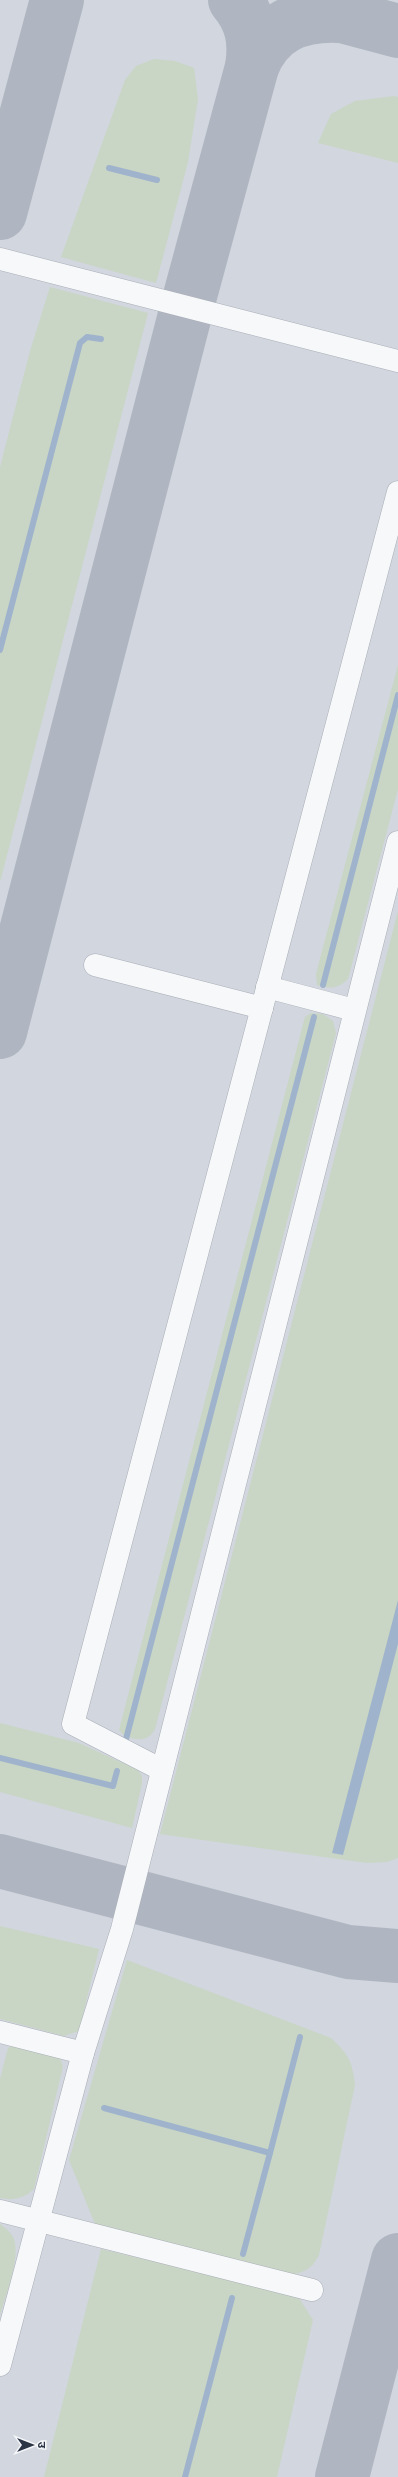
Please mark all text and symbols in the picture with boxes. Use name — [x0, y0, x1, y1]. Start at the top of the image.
north arrow — [12, 2425, 52, 2465]
text: उ — [36, 2442, 49, 2449]

